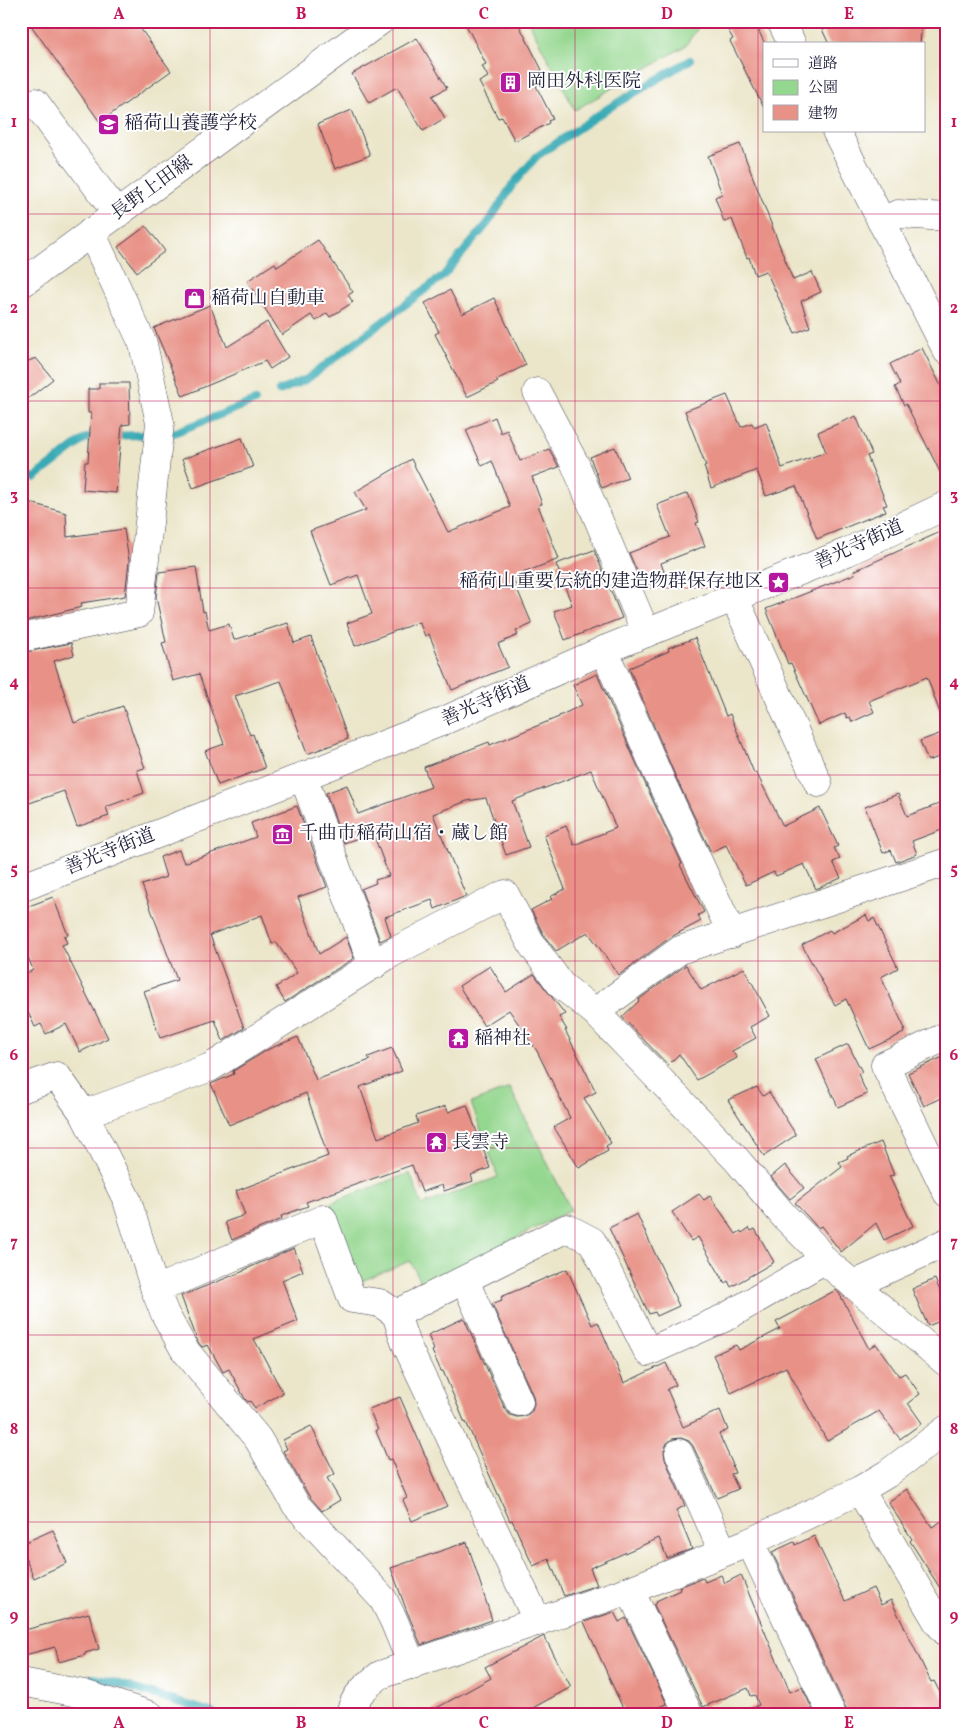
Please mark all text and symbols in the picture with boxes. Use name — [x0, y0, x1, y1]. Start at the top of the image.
text: A — [113, 4, 125, 26]
text: B — [296, 4, 307, 26]
text: C — [479, 4, 489, 26]
text: D — [661, 4, 673, 26]
text: E — [844, 4, 854, 26]
legend — [763, 42, 926, 132]
text: 道路 — [808, 54, 838, 75]
place label: 岡田外科医院 — [527, 69, 641, 95]
building icon: 岡田外科医院 — [499, 70, 523, 94]
text: 公園 — [808, 78, 838, 99]
text: 建物 — [808, 104, 838, 125]
place label: 稲荷山養護学校 — [124, 111, 257, 137]
text: 1 — [11, 112, 17, 134]
school or university icon: 稲荷山養護学校 — [96, 112, 120, 136]
text: 1 — [951, 112, 957, 134]
street label: 長野上田線 — [106, 150, 198, 226]
place label: 稲荷山自動車 — [211, 286, 325, 312]
shop icon: 稲荷山自動車 — [183, 287, 207, 311]
text: 2 — [10, 298, 18, 320]
text: 2 — [950, 298, 958, 320]
text: 3 — [10, 485, 18, 507]
text: 3 — [950, 485, 958, 507]
street label: 善光寺街道 — [810, 514, 908, 576]
place label: 稲荷山重要伝統的建造物群保存地区 — [459, 569, 763, 595]
place icon: 稲荷山重要伝統的建造物群保存地区 — [767, 570, 791, 594]
street label: 善光寺街道 — [437, 671, 535, 733]
text: 4 — [9, 672, 19, 694]
text: 4 — [949, 672, 959, 694]
place label: 千曲市稲荷山宿・蔵し館 — [299, 821, 508, 847]
street label: 善光寺街道 — [61, 822, 159, 882]
museum icon: 千曲市稲荷山宿・蔵し館 — [271, 822, 295, 846]
text: 5 — [10, 859, 18, 881]
text: 5 — [950, 859, 958, 881]
place label: 稲神社 — [474, 1026, 531, 1052]
temple icon: 稲神社 — [446, 1027, 470, 1051]
text: 6 — [10, 1045, 19, 1067]
text: 6 — [950, 1045, 959, 1067]
place label: 長雲寺 — [452, 1130, 509, 1156]
temple icon: 長雲寺 — [424, 1131, 448, 1155]
text: 7 — [10, 1232, 18, 1254]
text: 7 — [950, 1232, 958, 1254]
text: 8 — [10, 1419, 18, 1441]
text: 8 — [950, 1419, 958, 1441]
text: 9 — [10, 1606, 19, 1628]
text: 9 — [950, 1606, 959, 1628]
text: A — [113, 1713, 125, 1735]
text: B — [296, 1713, 307, 1735]
text: C — [479, 1713, 489, 1735]
text: D — [661, 1713, 673, 1735]
text: E — [844, 1713, 854, 1735]

